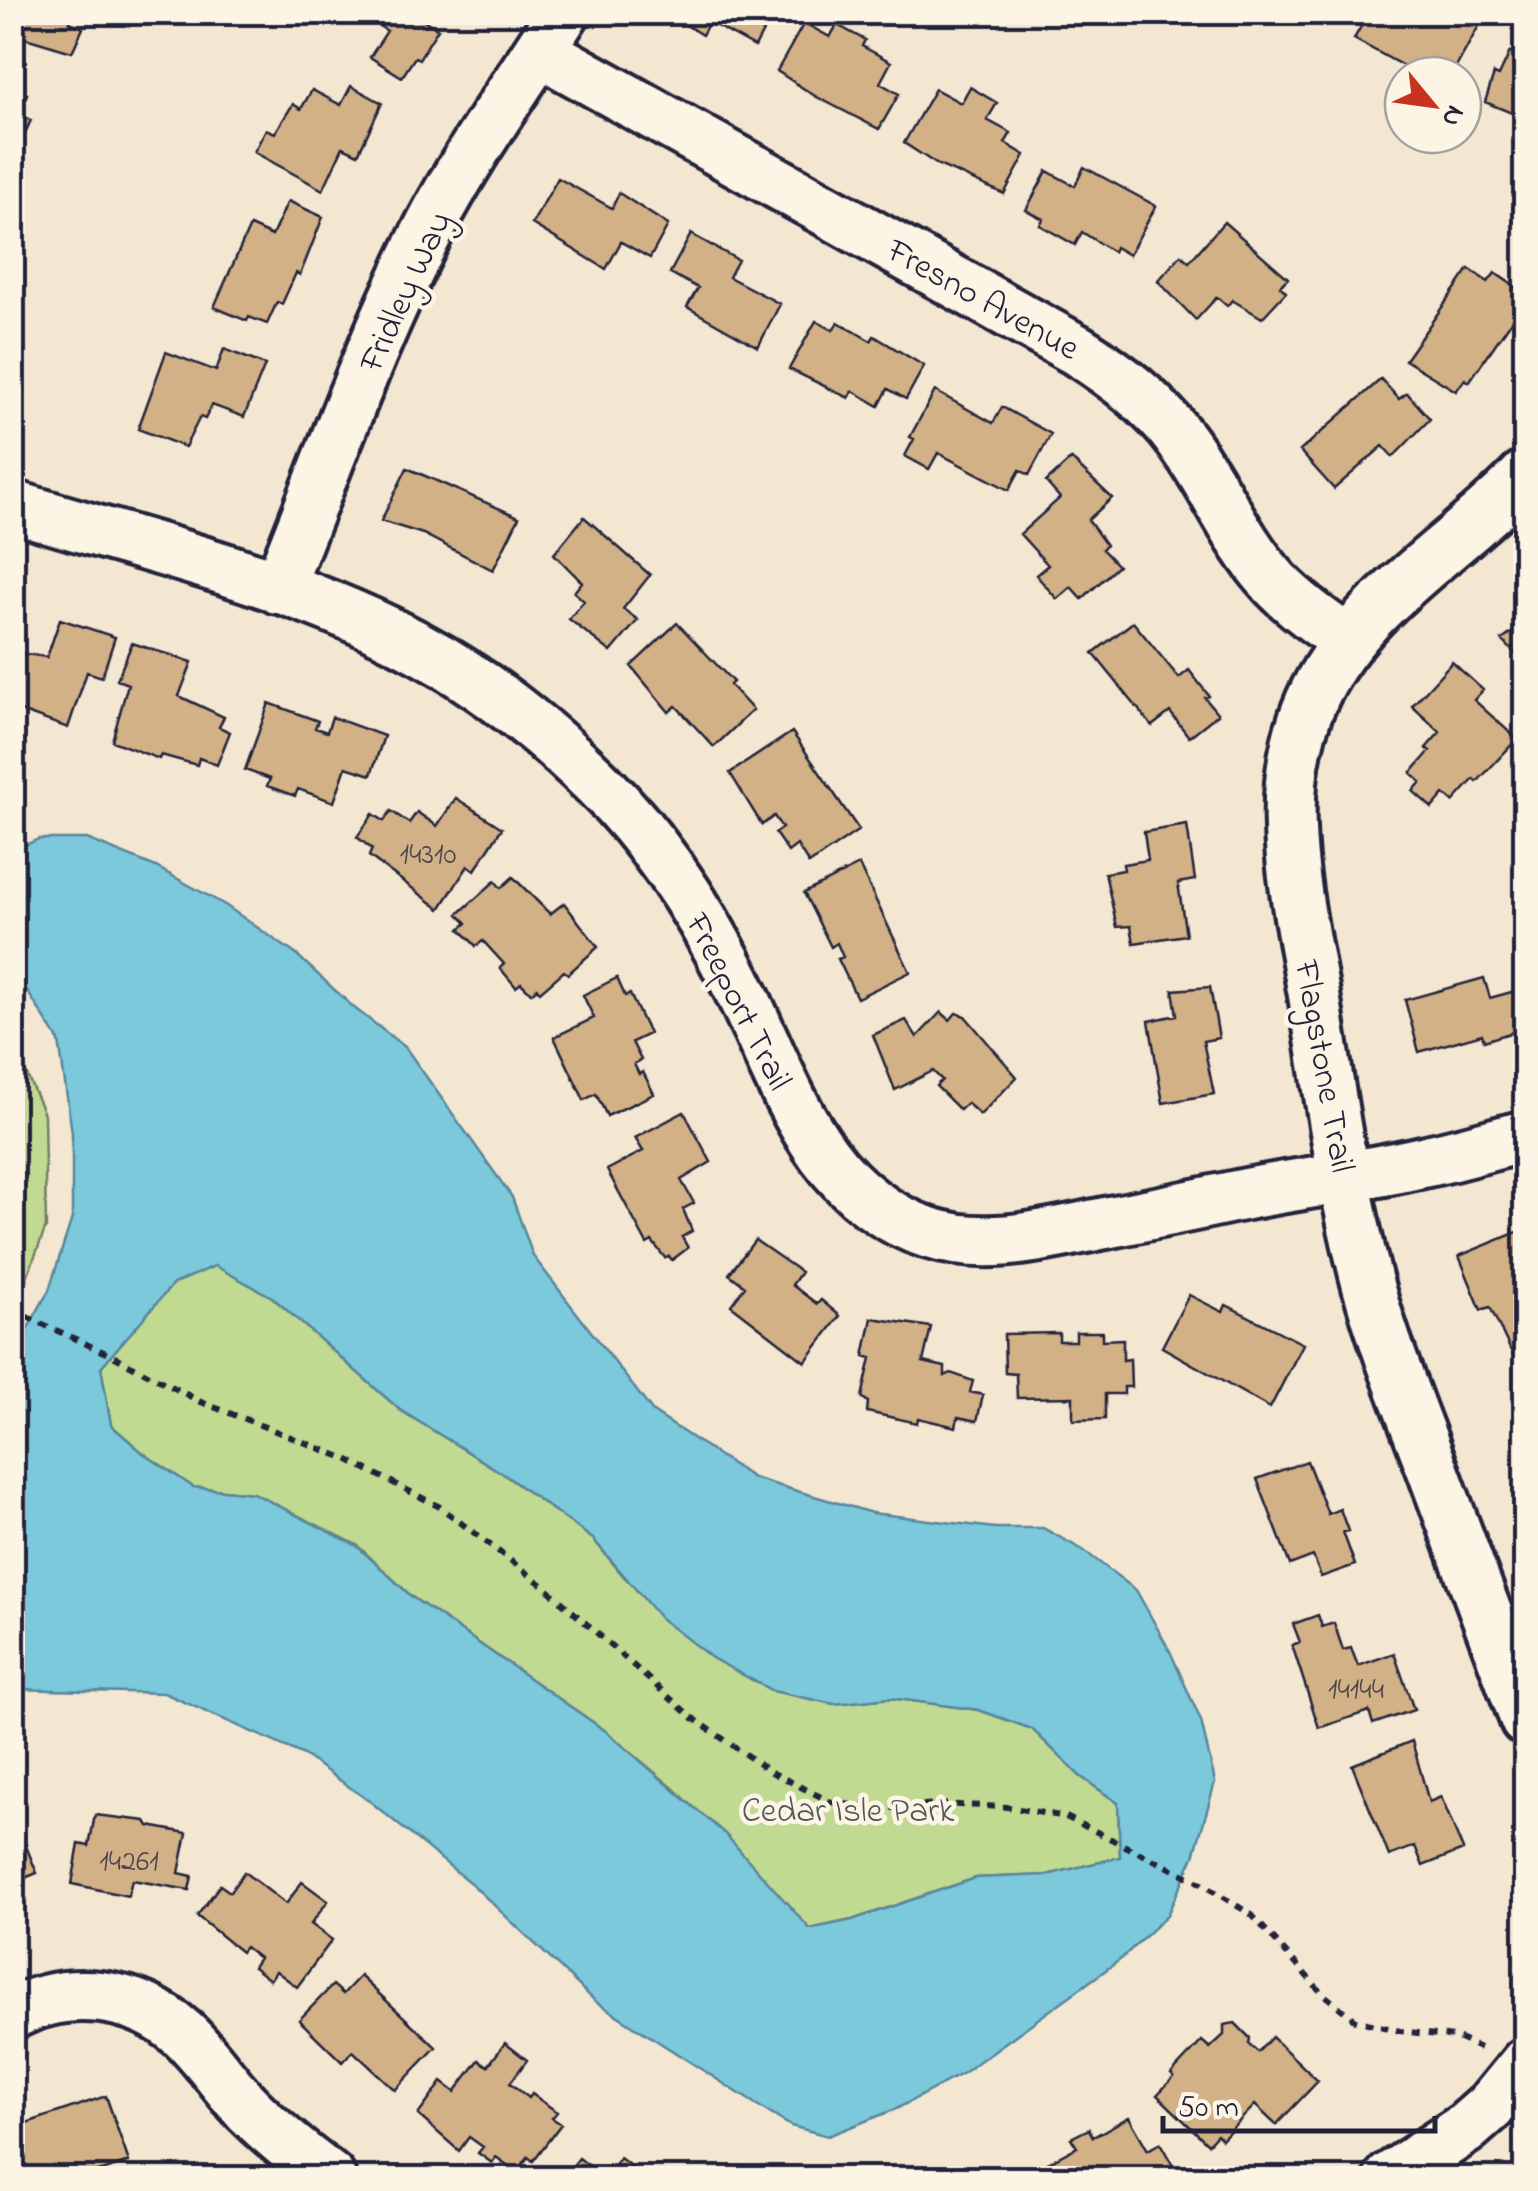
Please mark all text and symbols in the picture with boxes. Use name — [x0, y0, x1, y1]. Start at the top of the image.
north arrow — [1383, 55, 1483, 155]
text: N — [1429, 97, 1474, 134]
street label: Fridley Way — [347, 204, 467, 382]
street label: Fresno Avenue — [876, 227, 1088, 375]
house number: 14310 — [400, 834, 456, 878]
street label: Freeport Trail — [670, 904, 803, 1100]
street label: Flagstone Trail — [1279, 955, 1366, 1177]
house number: 14144 — [1328, 1669, 1384, 1713]
park label: Cedar Isle Park — [742, 1787, 955, 1838]
house number: 14261 — [99, 1841, 159, 1885]
scale bar — [1163, 2071, 1436, 2133]
text: 50 m — [1178, 2087, 1239, 2131]

